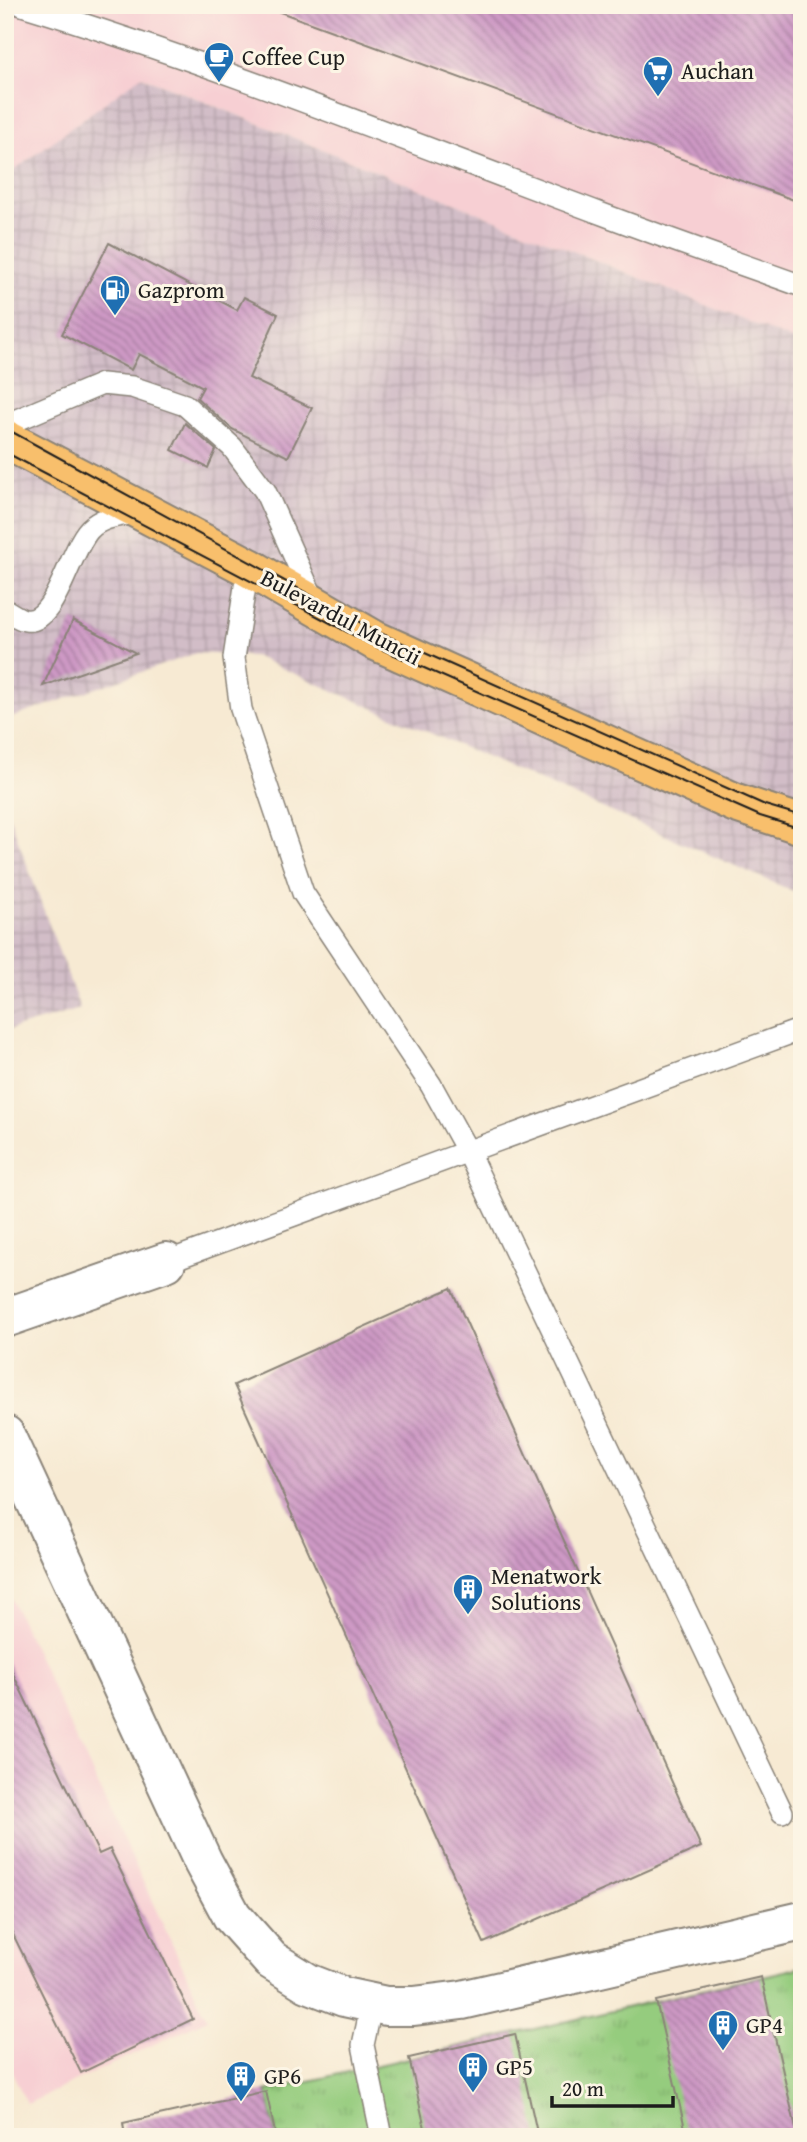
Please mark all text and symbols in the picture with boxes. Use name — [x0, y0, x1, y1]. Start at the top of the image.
cafe icon: Coffee Cup — [202, 40, 236, 84]
place label: Coffee Cup — [242, 40, 345, 73]
supermarket icon: Auchan — [641, 54, 675, 98]
place label: Auchan — [681, 54, 754, 87]
fuel station icon: Gazprom — [98, 273, 132, 317]
place label: Gazprom — [138, 273, 225, 306]
street label: Bulevardul Muncii — [255, 560, 427, 673]
place label: Menatwork Solutions — [491, 1559, 602, 1618]
building icon: Menatwork Solutions — [451, 1572, 485, 1616]
building icon: GP4 — [706, 2008, 740, 2052]
place label: GP4 — [746, 2008, 783, 2041]
building icon: GP5 — [456, 2050, 490, 2094]
place label: GP5 — [496, 2050, 533, 2083]
building icon: GP6 — [224, 2059, 258, 2103]
place label: GP6 — [264, 2059, 301, 2092]
scale bar — [552, 2065, 672, 2109]
text: 20 m — [562, 2073, 604, 2104]

